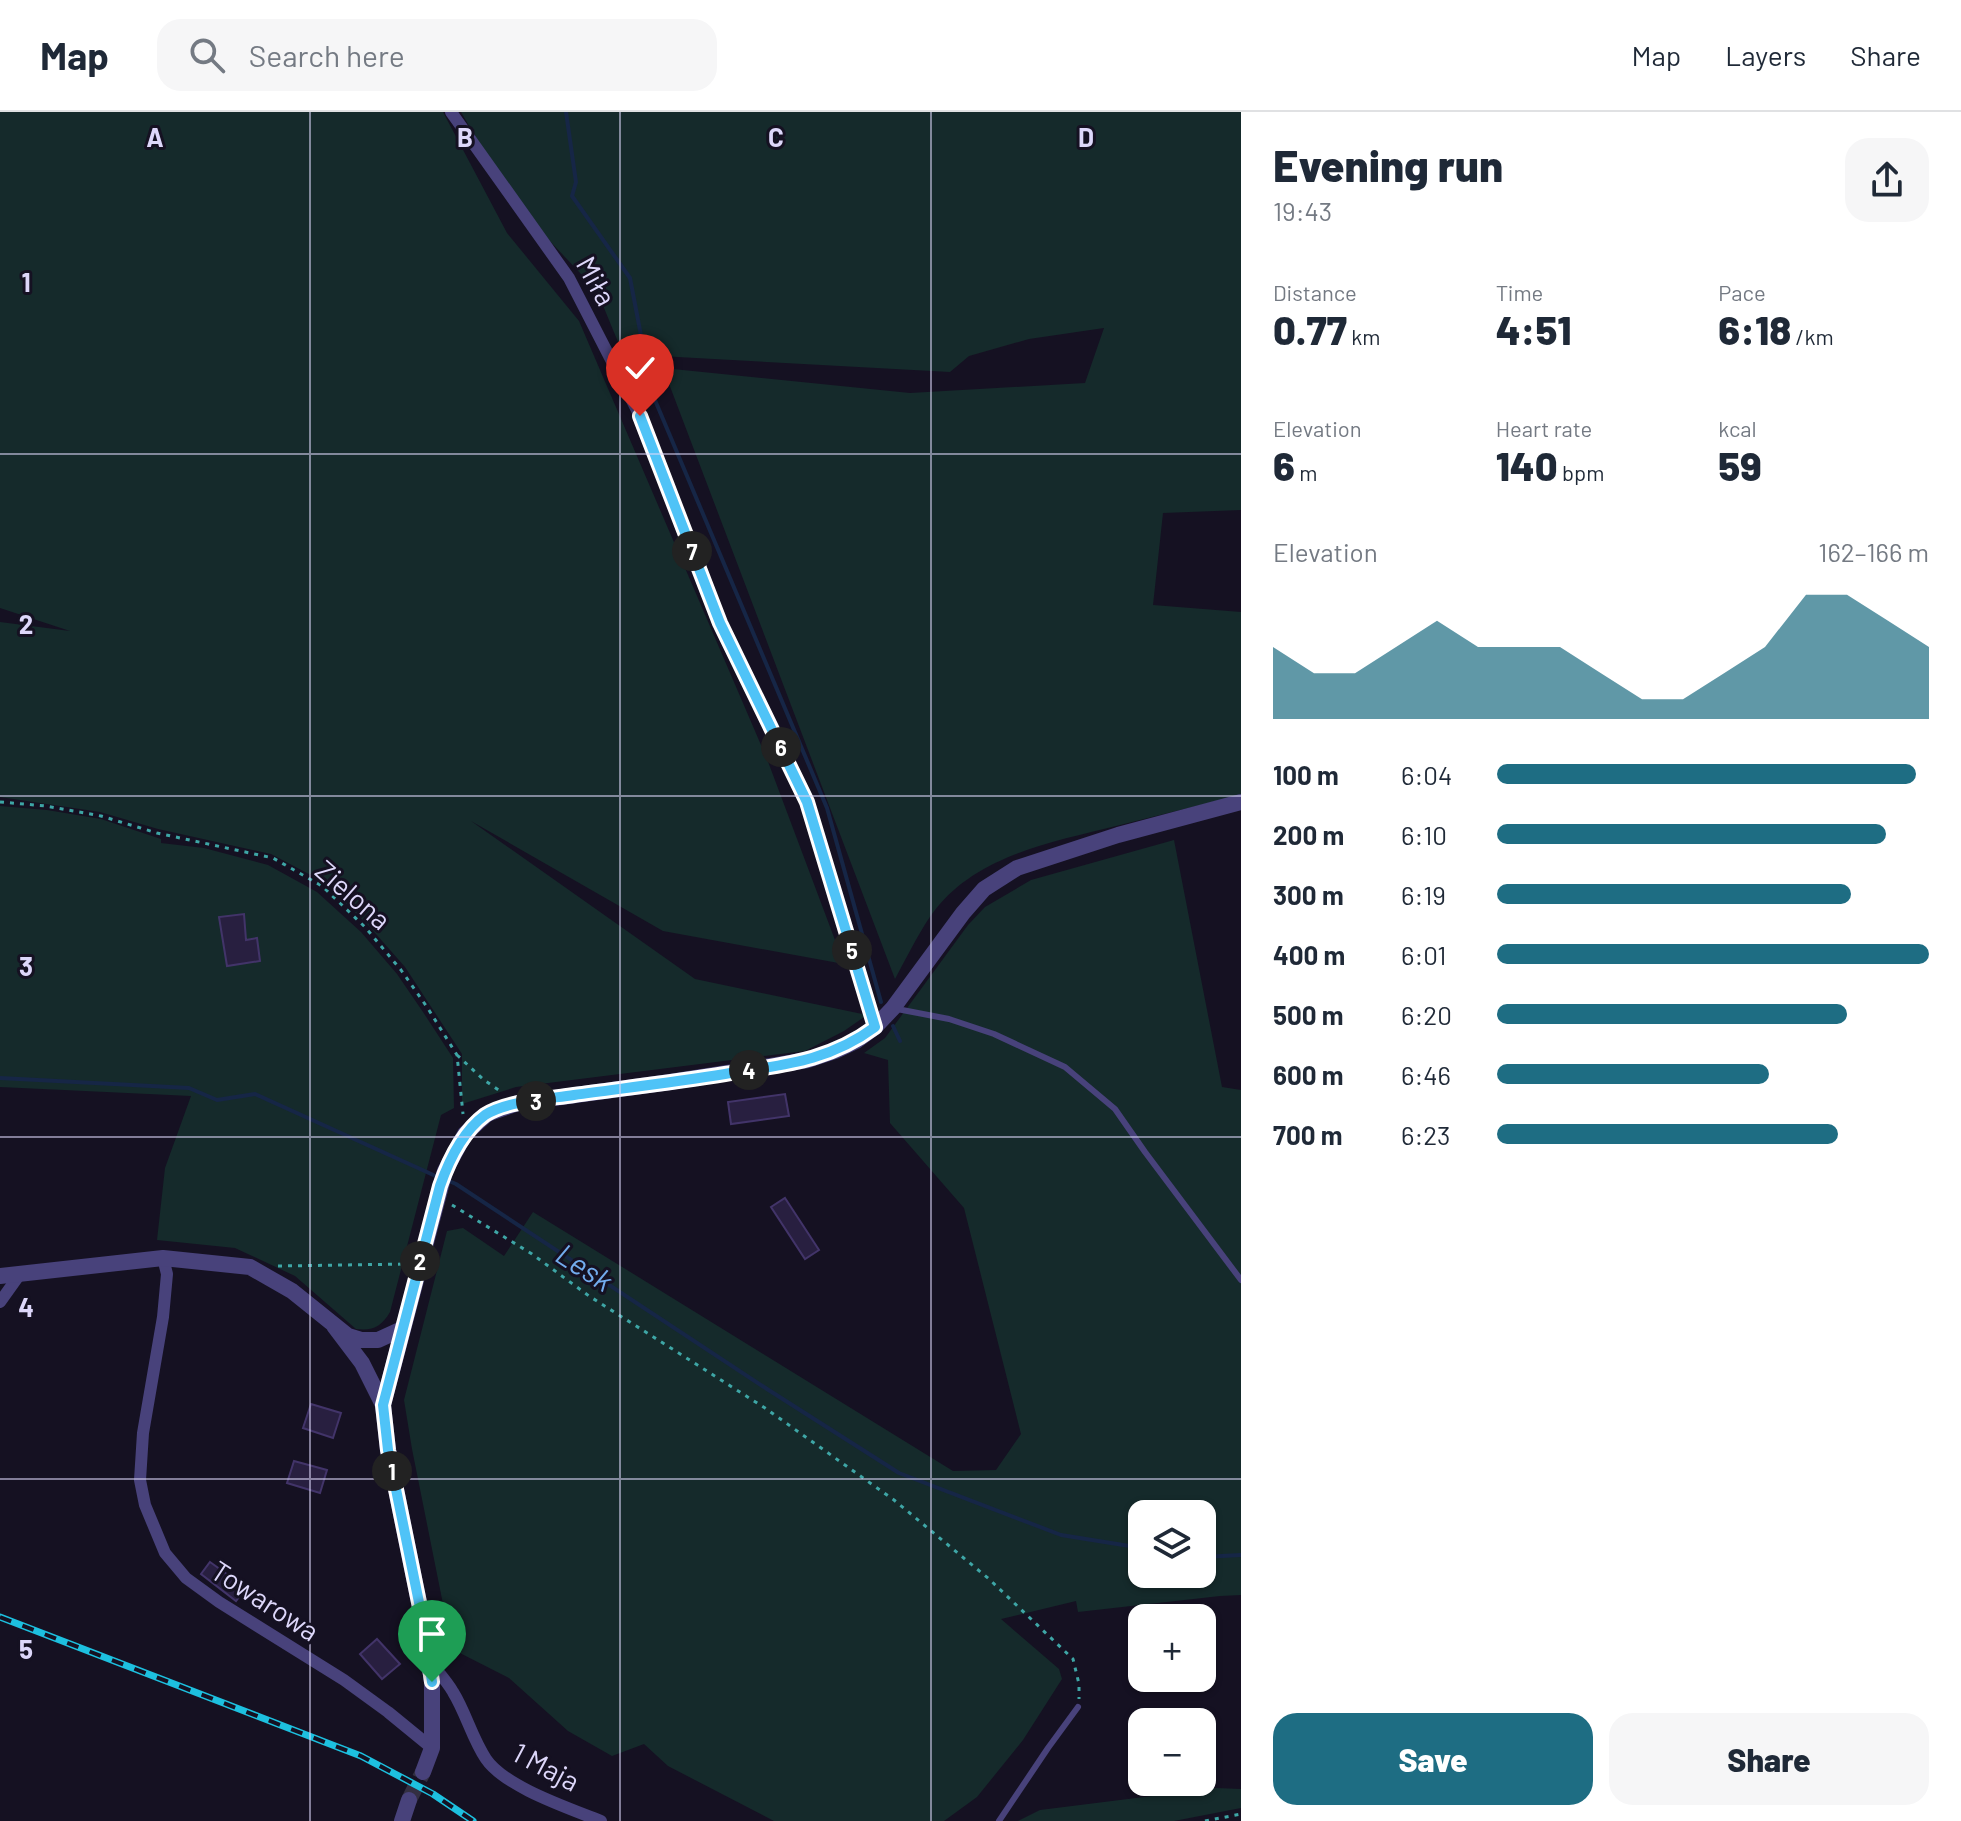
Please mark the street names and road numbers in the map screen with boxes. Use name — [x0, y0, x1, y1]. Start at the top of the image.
street label: Miła — [570, 250, 624, 311]
street label: Zielona — [309, 852, 398, 936]
street label: Towarowa — [205, 1553, 326, 1648]
street label: 1 Maja — [507, 1734, 586, 1798]

